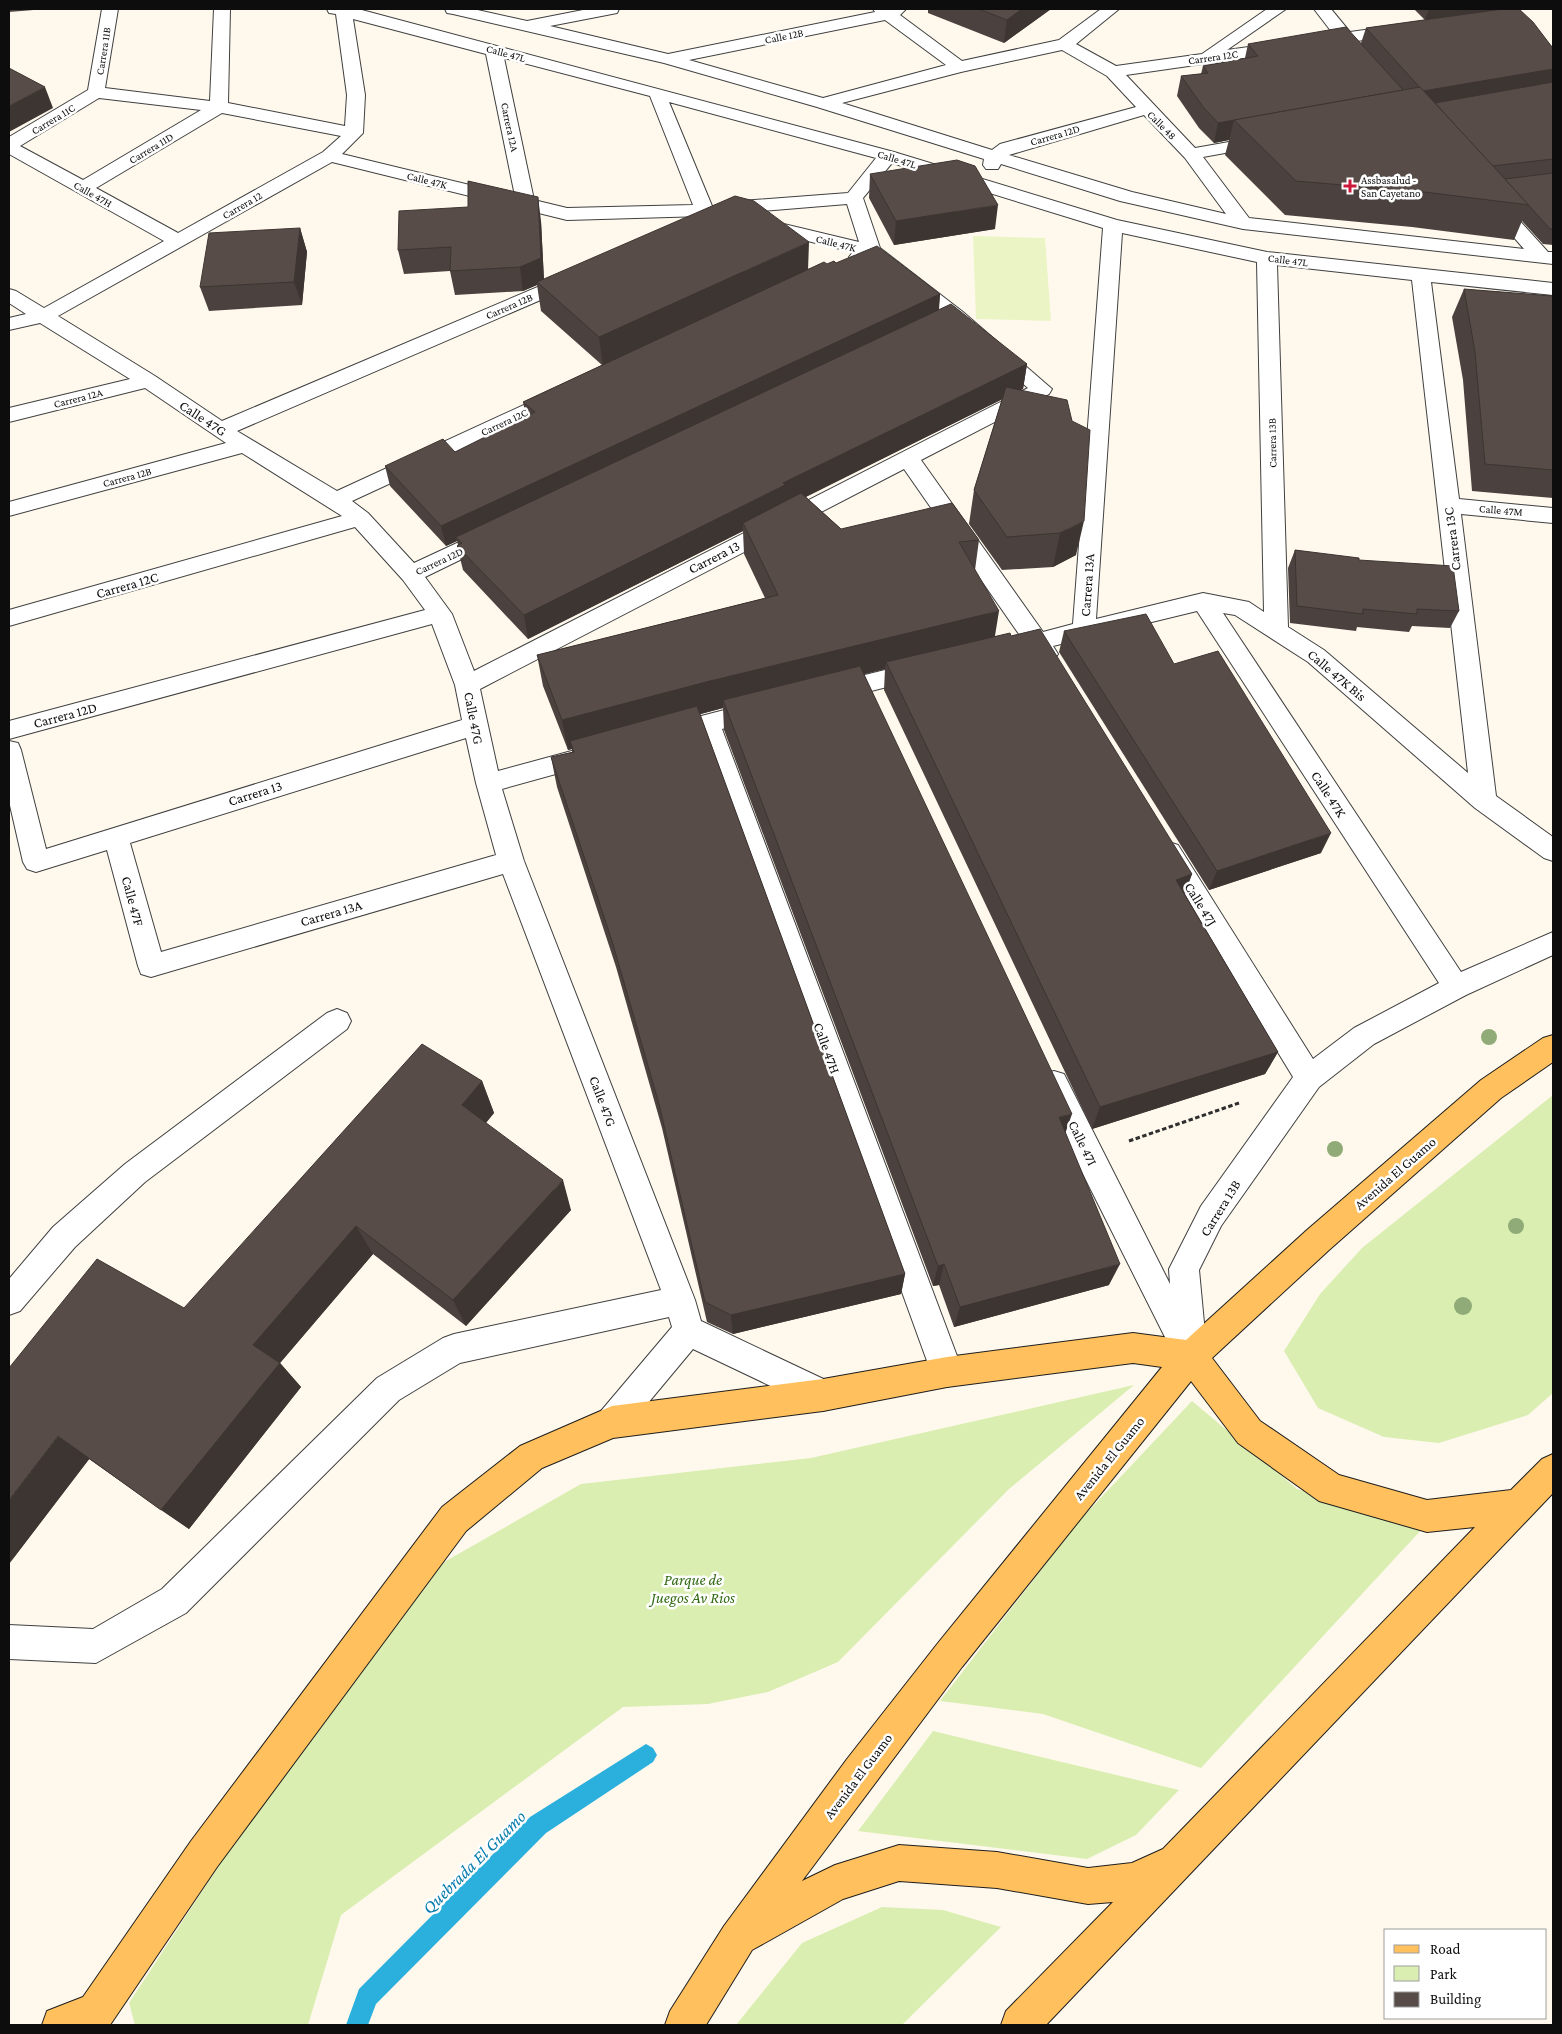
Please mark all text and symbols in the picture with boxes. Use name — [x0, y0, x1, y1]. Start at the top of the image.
street label: Carrera 11B — [93, 26, 113, 76]
street label: Calle 12B — [764, 26, 804, 46]
street label: Calle 47L — [485, 42, 527, 64]
street label: Carrera 12C — [1187, 47, 1239, 66]
street label: Carrera 11C — [29, 101, 77, 137]
street label: Carrera 12A — [499, 101, 521, 153]
street label: Calle 48 — [1145, 108, 1179, 142]
street label: Carrera 12D — [1029, 122, 1081, 148]
street label: Carrera 11D — [127, 130, 175, 166]
street label: Calle 47L — [876, 147, 918, 171]
street label: Calle 47K — [406, 169, 449, 191]
place label: Assbasalud - San Cayetano — [1361, 174, 1421, 200]
street label: Calle 47H — [72, 179, 114, 209]
marker: Assbasalud - San Cayetano — [1343, 179, 1357, 193]
street label: Carrera 12 — [220, 189, 264, 221]
street label: Calle 47K — [815, 232, 858, 254]
street label: Calle 47L — [1267, 252, 1309, 268]
street label: Carrera 12B — [484, 291, 534, 321]
street label: Carrera 12A — [52, 386, 104, 410]
street label: Calle 47G — [177, 397, 230, 439]
street label: Carrera 12C — [479, 406, 530, 438]
street label: Carrera 13B — [1266, 418, 1278, 468]
street label: Carrera 12B — [101, 465, 153, 489]
street label: Calle 47M — [1479, 502, 1523, 518]
street label: Carrera 13C — [1440, 506, 1464, 572]
street label: Carrera 13 — [686, 537, 742, 577]
street label: Carrera 12D — [413, 545, 465, 577]
street label: Carrera 13A — [1077, 553, 1097, 617]
street label: Carrera 12C — [94, 569, 160, 601]
street label: Calle 47K Bis — [1304, 646, 1370, 704]
street label: Calle 47G — [461, 691, 487, 746]
street label: Carrera 12D — [32, 699, 98, 731]
street label: Calle 47K — [1308, 768, 1350, 821]
street label: Carrera 13 — [226, 777, 284, 809]
street label: Calle 47F — [119, 874, 147, 928]
street label: Calle 47J — [1181, 879, 1221, 929]
street label: Carrera 13A — [298, 897, 364, 929]
street label: Calle 47H — [810, 1020, 844, 1076]
street label: Calle 47G — [586, 1074, 620, 1129]
street label: Calle 47I — [1065, 1118, 1101, 1168]
street label: Avenida El Guamo — [1351, 1133, 1439, 1213]
street label: Carrera 13B — [1196, 1177, 1244, 1239]
street label: Avenida El Guamo — [1070, 1413, 1148, 1503]
park label: Parque de Juegos Av Rios — [648, 1571, 735, 1607]
street label: Avenida El Guamo — [821, 1730, 895, 1822]
water label: Quebrada El Guamo — [418, 1806, 530, 1918]
legend — [1384, 1929, 1547, 2019]
text: Road — [1430, 1941, 1461, 1957]
text: Park — [1430, 1966, 1457, 1982]
text: Building — [1430, 1991, 1481, 2008]

